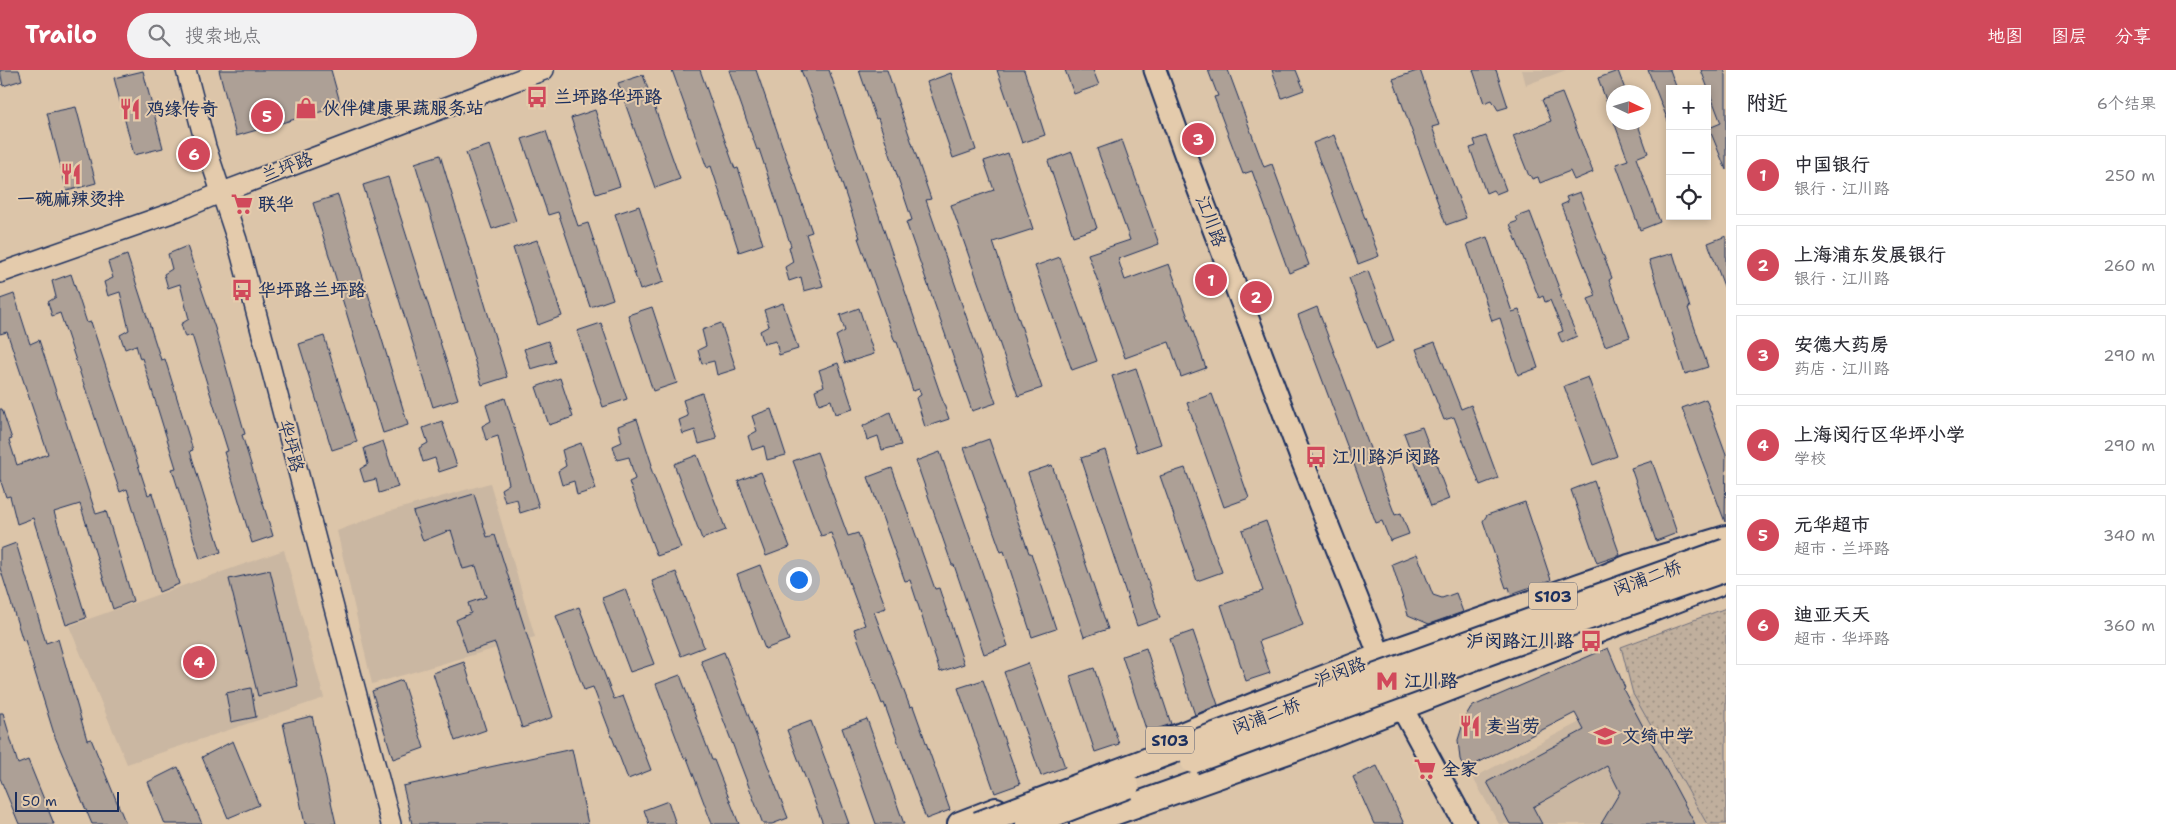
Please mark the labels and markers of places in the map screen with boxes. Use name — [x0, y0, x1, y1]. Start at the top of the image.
bus stop icon: 兰坪路华坪路 — [524, 84, 550, 110]
place label: 兰坪路华坪路 — [554, 85, 662, 109]
shop icon: 伙伴健康果蔬服务站 — [293, 95, 319, 121]
restaurant icon: 鸡缘传奇 — [117, 96, 143, 122]
place label: 伙伴健康果蔬服务站 — [322, 96, 484, 120]
place label: 鸡缘传奇 — [146, 97, 218, 121]
pin: 5 — [251, 97, 283, 135]
pin: 3 — [1182, 120, 1214, 158]
pin: 6 — [178, 135, 210, 173]
restaurant icon: 一碗麻辣烫拌 — [58, 161, 84, 187]
place label: 一碗麻辣烫拌 — [17, 187, 125, 211]
supermarket icon: 联华 — [229, 191, 255, 217]
place label: 联华 — [258, 192, 294, 216]
pin: 1 — [1195, 261, 1227, 299]
bus stop icon: 华坪路兰坪路 — [229, 277, 255, 303]
place label: 华坪路兰坪路 — [258, 278, 366, 302]
pin: 2 — [1240, 278, 1272, 316]
bus stop icon: 江川路沪闵路 — [1303, 444, 1329, 470]
place label: 江川路沪闵路 — [1332, 445, 1440, 469]
bus stop icon: 沪闵路江川路 — [1578, 628, 1604, 654]
place label: 沪闵路江川路 — [1466, 629, 1574, 653]
pin: 4 — [183, 643, 215, 681]
metro station icon: 江川路 — [1374, 668, 1400, 694]
place label: 江川路 — [1404, 669, 1458, 693]
restaurant icon: 麦当劳 — [1457, 713, 1483, 739]
place label: 麦当劳 — [1486, 714, 1540, 738]
school or university icon: 文绮中学 — [1592, 723, 1618, 749]
place label: 文绮中学 — [1622, 724, 1694, 748]
supermarket icon: 全家 — [1412, 756, 1438, 782]
place label: 全家 — [1442, 757, 1478, 781]

